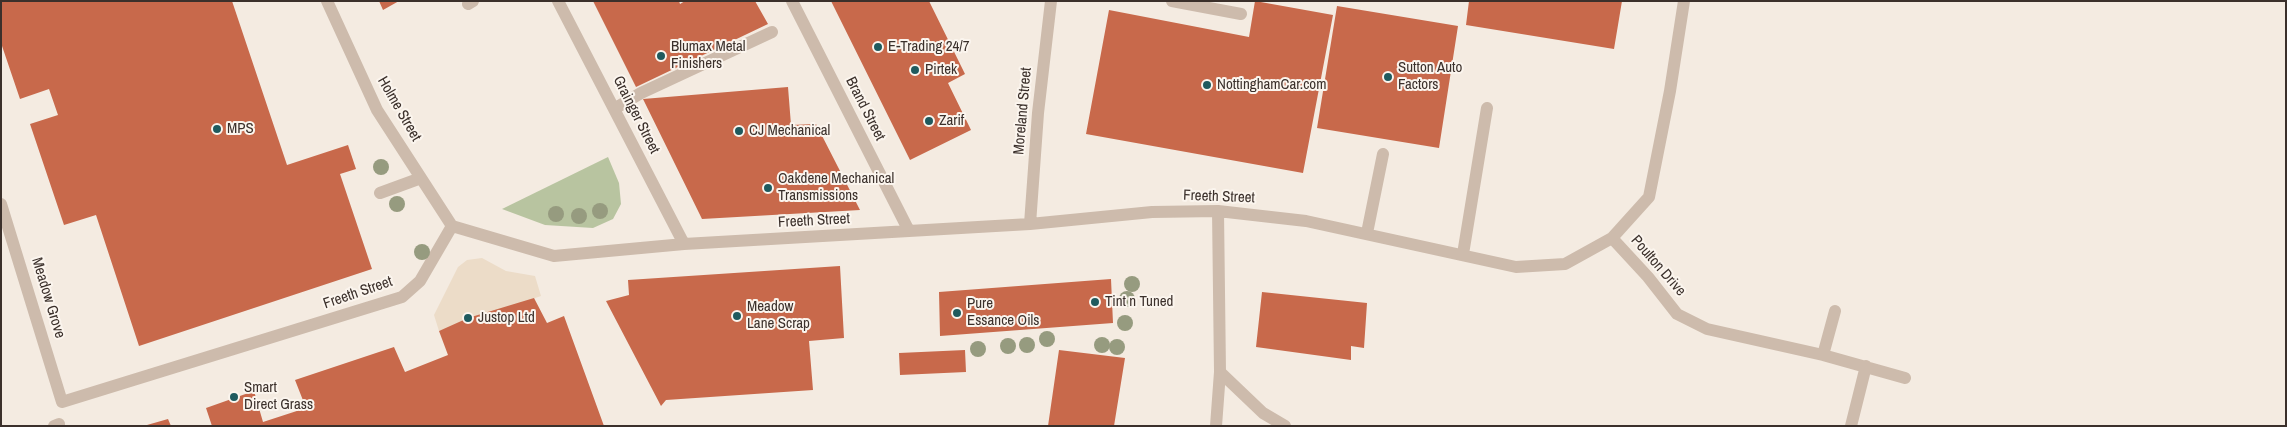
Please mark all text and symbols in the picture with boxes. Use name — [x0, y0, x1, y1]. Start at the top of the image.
place label: Blumax Metal Finishers — [671, 38, 746, 73]
place label: E-Trading 24/7 — [888, 38, 970, 56]
marker: E-Trading 24/7 — [872, 41, 884, 53]
marker: Blumax Metal Finishers — [655, 50, 667, 62]
place label: Sutton Auto Factors — [1398, 59, 1462, 94]
place label: Pirtek — [925, 61, 957, 79]
marker: Pirtek — [909, 64, 921, 76]
street label: Moreland Street — [1010, 67, 1036, 155]
marker: Sutton Auto Factors — [1382, 71, 1394, 83]
street label: Holme Street — [373, 73, 425, 145]
street label: Grainger Street — [609, 73, 663, 157]
street label: Brand Street — [841, 74, 889, 144]
place label: NottinghamCar.com — [1217, 76, 1326, 94]
marker: NottinghamCar.com — [1201, 79, 1213, 91]
place label: Zarif — [939, 112, 964, 130]
marker: Zarif — [923, 115, 935, 127]
place label: MPS — [227, 120, 254, 138]
place label: CJ Mechanical — [749, 122, 830, 140]
marker: MPS — [211, 123, 223, 135]
marker: CJ Mechanical — [733, 125, 745, 137]
place label: Oakdene Mechanical Transmissions — [778, 170, 894, 205]
marker: Oakdene Mechanical Transmissions — [762, 182, 774, 194]
street label: Freeth Street — [1183, 187, 1255, 207]
street label: Freeth Street — [778, 210, 850, 232]
street label: Poulton Drive — [1627, 232, 1689, 300]
street label: Meadow Grove — [27, 255, 69, 341]
street label: Freeth Street — [321, 273, 395, 313]
place label: Tint n Tuned — [1105, 293, 1173, 311]
place label: Pure Essance Oils — [967, 295, 1039, 330]
marker: Tint n Tuned — [1089, 296, 1101, 308]
place label: Meadow Lane Scrap — [747, 298, 810, 333]
marker: Pure Essance Oils — [951, 307, 963, 319]
place label: Justop Ltd — [478, 309, 535, 327]
marker: Meadow Lane Scrap — [731, 310, 743, 322]
marker: Justop Ltd — [462, 312, 474, 324]
place label: Smart Direct Grass — [244, 379, 313, 414]
marker: Smart Direct Grass — [228, 391, 240, 403]

